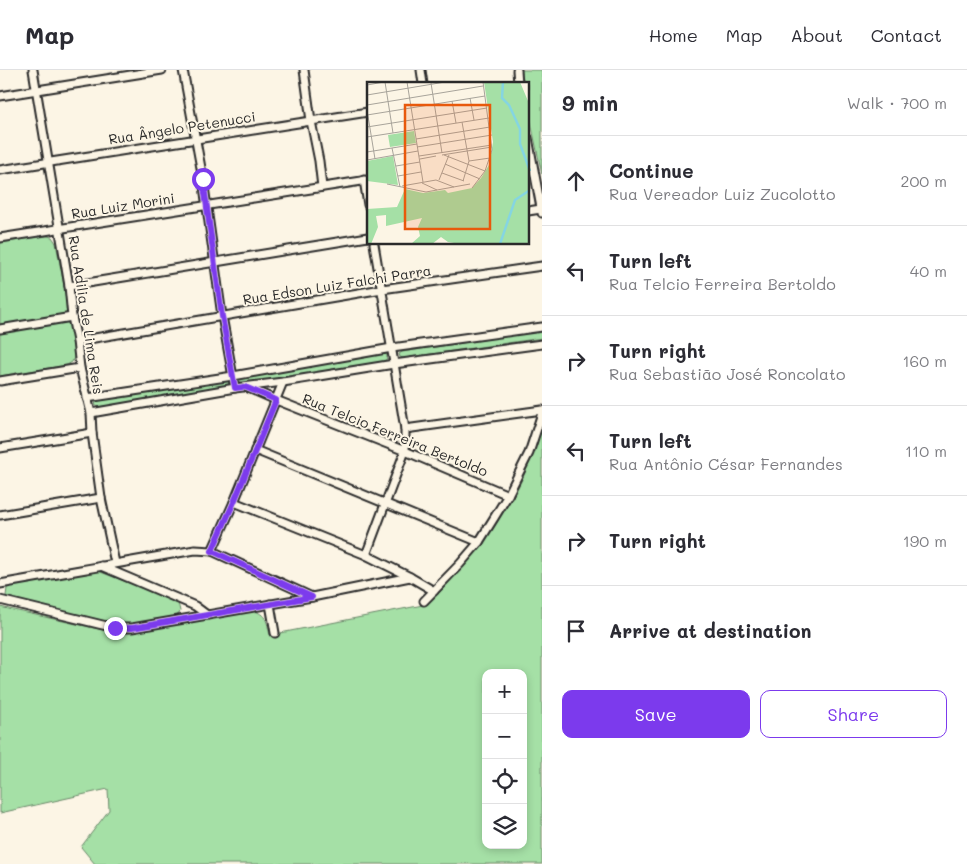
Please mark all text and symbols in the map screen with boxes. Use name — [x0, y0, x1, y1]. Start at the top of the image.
text: Map — [25, 19, 74, 50]
text: Home — [649, 23, 698, 47]
text: Map — [726, 23, 762, 47]
text: About — [790, 23, 843, 47]
text: Contact — [871, 23, 942, 47]
inset map — [367, 82, 530, 245]
text: 9 min — [562, 89, 618, 116]
text: Walk · 700 m — [847, 92, 947, 113]
street label: Rua Ângelo Petenucci — [107, 107, 257, 149]
text: Continue — [609, 158, 694, 183]
icon: ahead — [562, 167, 590, 195]
route start — [192, 168, 215, 191]
text: 200 m — [900, 170, 947, 191]
text: Rua Vereador Luiz Zucolotto — [609, 183, 836, 204]
street label: Rua Luiz Morini — [70, 188, 176, 223]
street label: Rua Adilia de Lima Reis — [65, 234, 108, 396]
text: Turn left — [609, 248, 692, 273]
icon: left — [562, 257, 590, 285]
street label: Rua Edson Luiz Falchi Parra — [241, 260, 433, 309]
text: 40 m — [910, 260, 947, 281]
text: Rua Telcio Ferreira Bertoldo — [609, 273, 836, 294]
text: Turn right — [609, 338, 706, 363]
icon: right — [562, 347, 590, 375]
text: 160 m — [902, 350, 947, 371]
text: Rua Sebastião José Roncolato — [609, 363, 846, 384]
street label: Rua Telcio Ferreira Bertoldo — [300, 389, 491, 481]
text: Turn left — [609, 428, 692, 453]
icon: left — [562, 437, 590, 465]
text: 110 m — [905, 440, 947, 461]
text: Rua Antônio César Fernandes — [609, 453, 843, 474]
icon: right — [562, 527, 590, 555]
text: Turn right — [609, 528, 706, 553]
text: 190 m — [903, 530, 947, 551]
route end — [104, 617, 127, 640]
icon: arrive — [562, 617, 590, 645]
text: Arrive at destination — [609, 618, 812, 643]
map controls — [482, 669, 527, 849]
button: + — [482, 669, 527, 714]
button: Save — [562, 690, 750, 738]
button: Share — [760, 690, 947, 738]
button: − — [482, 714, 527, 759]
button: locate — [482, 759, 527, 804]
button: layers — [482, 804, 527, 849]

